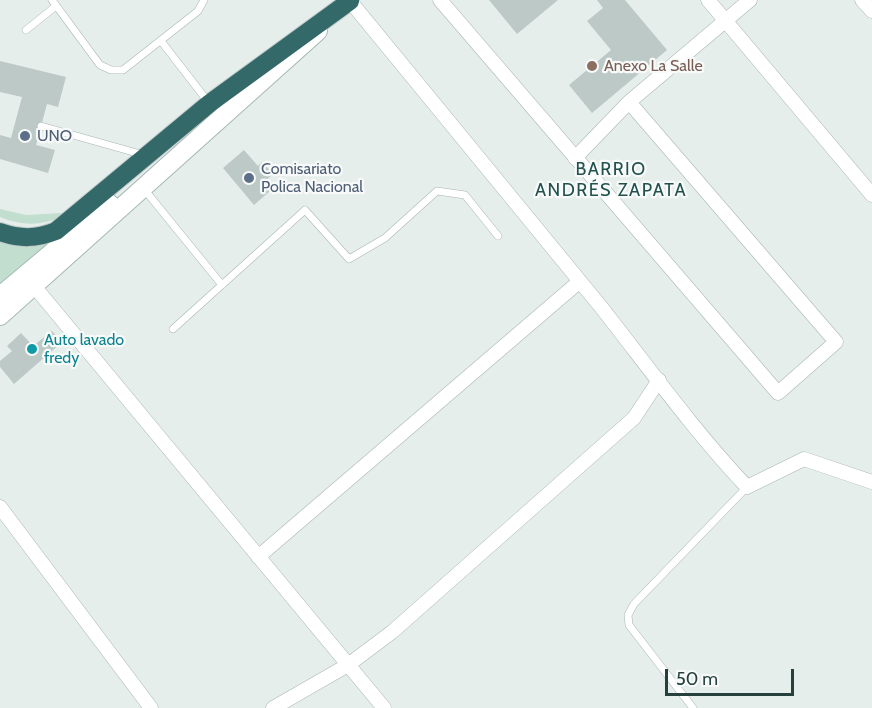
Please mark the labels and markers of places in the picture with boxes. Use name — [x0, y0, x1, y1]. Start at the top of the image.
place label: Anexo La Salle — [604, 56, 703, 76]
marker: Anexo La Salle — [585, 59, 599, 73]
place label: UNO — [37, 126, 72, 146]
marker: UNO — [18, 129, 32, 143]
place label: Comisariato Polica Nacional — [261, 159, 363, 197]
marker: Comisariato Polica Nacional — [242, 171, 256, 185]
place label: Auto lavado fredy — [44, 330, 124, 368]
marker: Auto lavado fredy — [25, 342, 39, 356]

